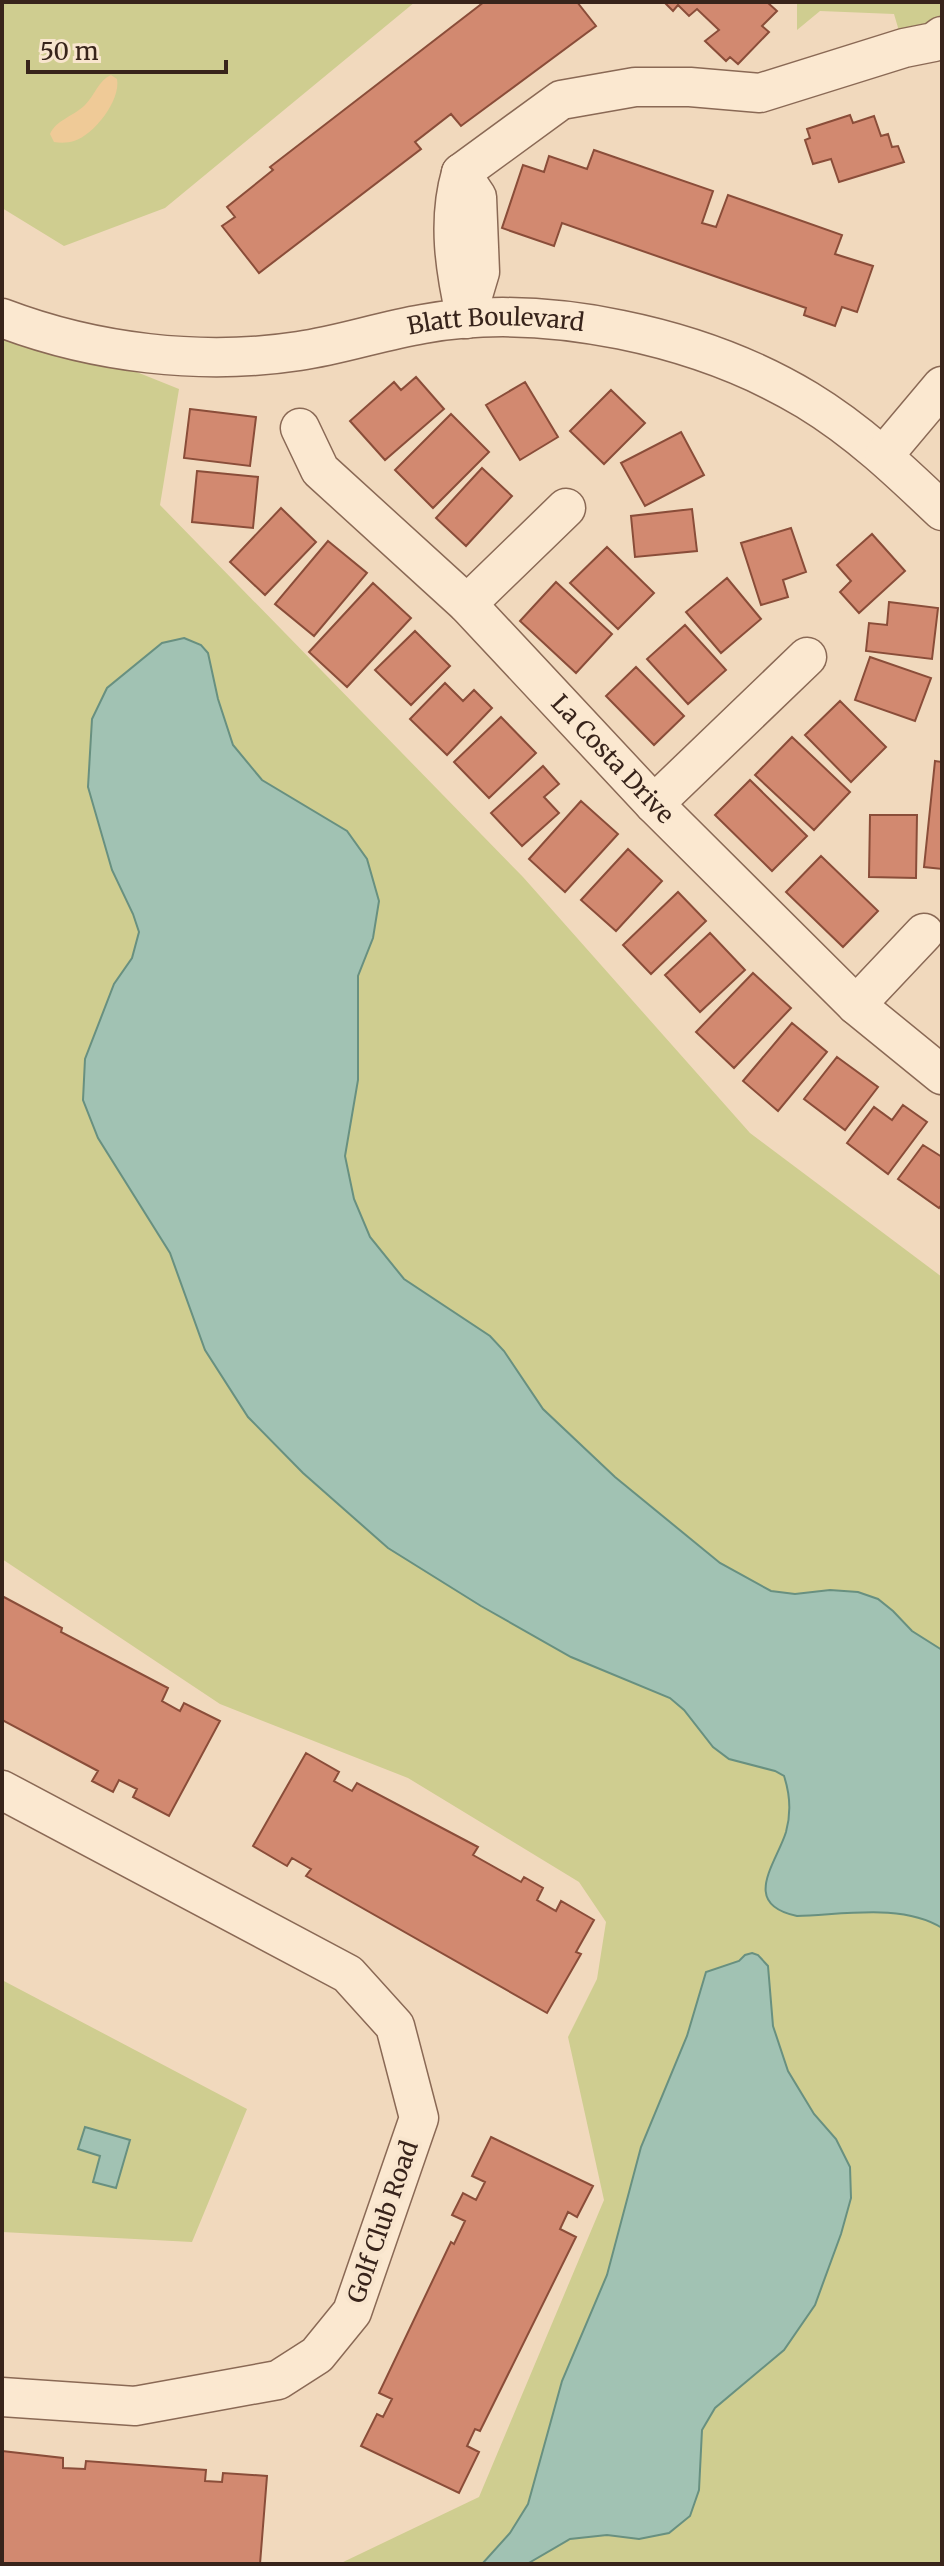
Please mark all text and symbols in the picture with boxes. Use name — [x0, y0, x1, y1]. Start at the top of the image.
scale bar — [28, 24, 226, 74]
text: 50 m — [40, 36, 99, 67]
street label: Blatt Boulevard — [405, 301, 586, 342]
street label: La Costa Drive — [545, 688, 681, 830]
street label: Golf Club Road — [340, 2137, 425, 2307]

